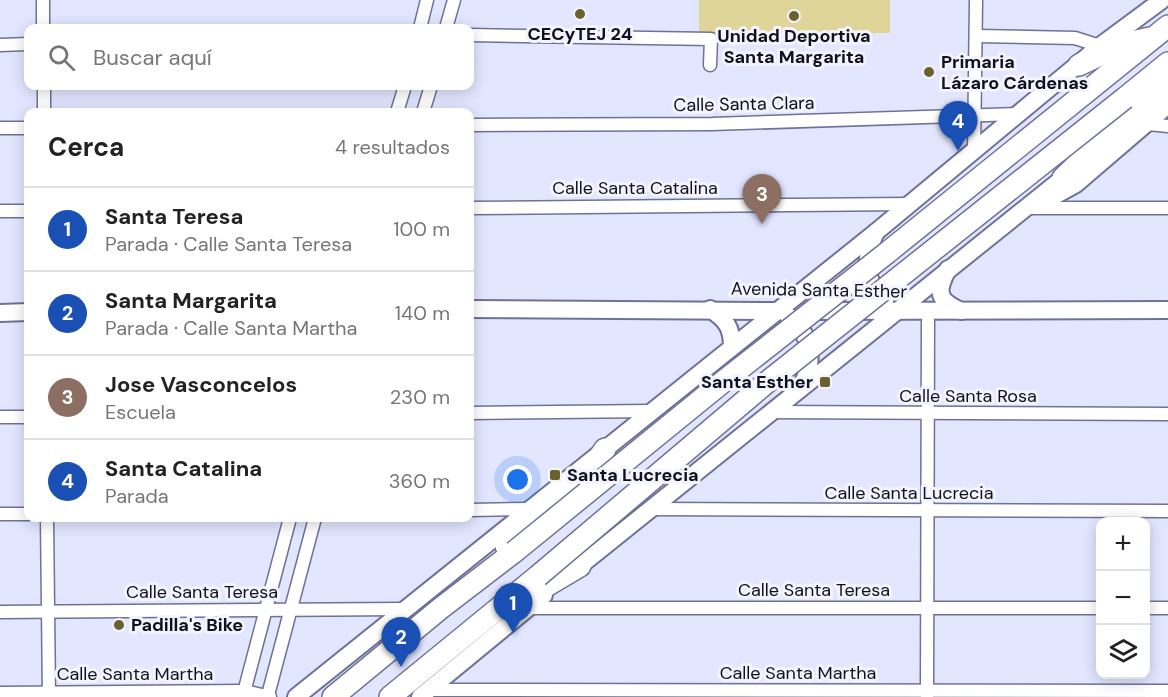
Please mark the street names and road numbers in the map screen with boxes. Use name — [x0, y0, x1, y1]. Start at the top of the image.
street label: Calle Santa Clara — [673, 91, 815, 117]
street label: Calle Santa Catalina — [552, 176, 718, 200]
street label: Avenida Santa Esther — [731, 276, 908, 304]
street label: Calle Santa Rosa — [899, 384, 1037, 408]
street label: Calle Santa Lucrecia — [825, 481, 993, 505]
street label: Calle Santa Teresa — [738, 578, 890, 602]
street label: Calle Santa Teresa — [126, 580, 278, 604]
street label: Calle Santa Martha — [720, 661, 876, 685]
street label: Calle Santa Martha — [57, 662, 213, 686]

